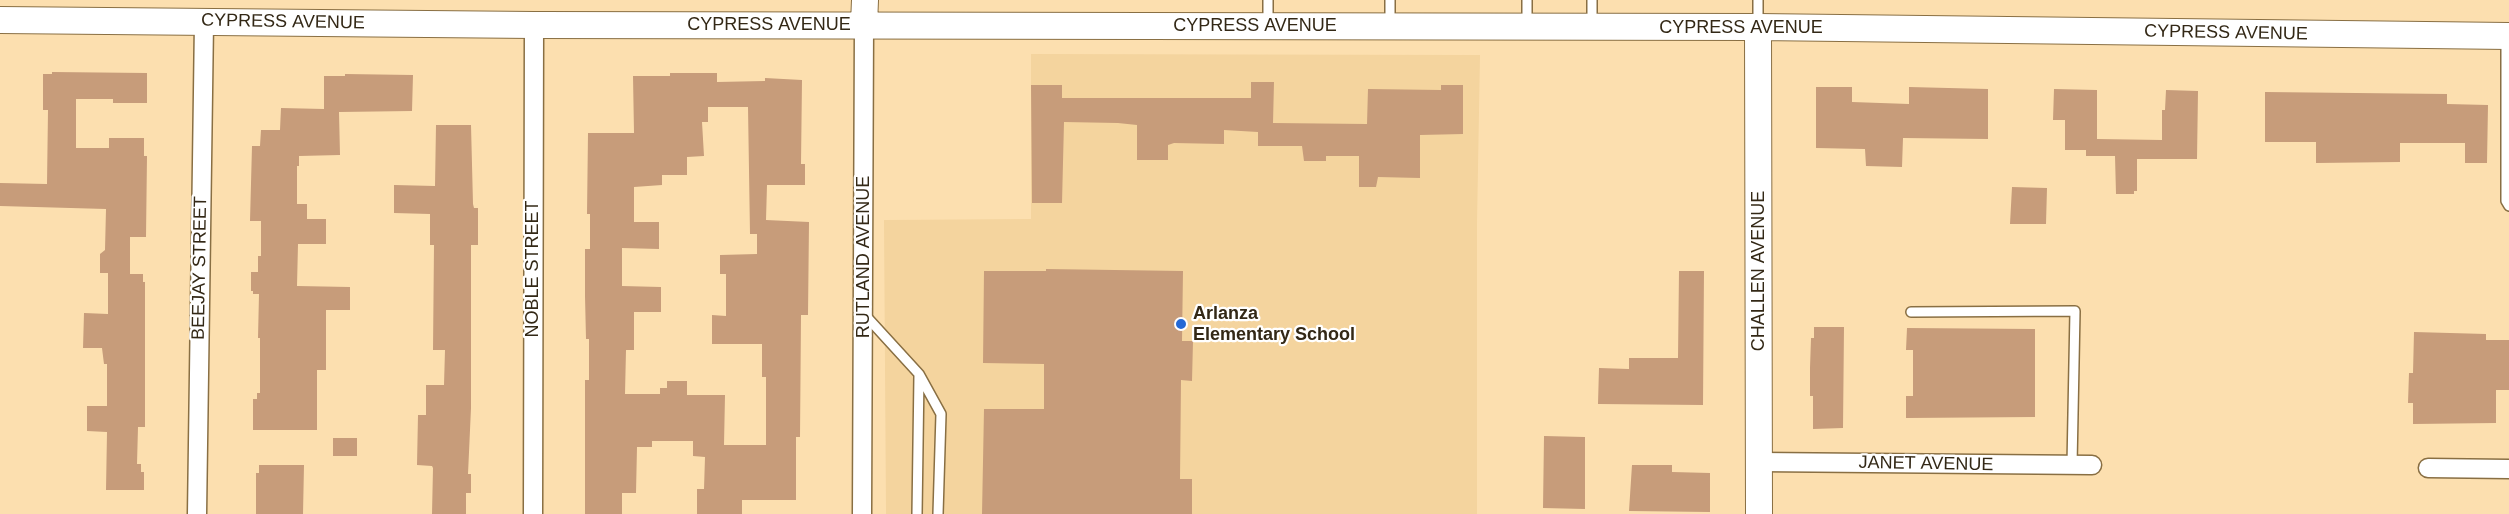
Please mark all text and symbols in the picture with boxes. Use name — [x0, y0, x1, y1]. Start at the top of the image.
street label: CYPRESS AVENUE — [201, 10, 365, 34]
street label: CYPRESS AVENUE — [687, 14, 851, 36]
street label: CYPRESS AVENUE — [1173, 15, 1337, 37]
street label: CYPRESS AVENUE — [1659, 17, 1823, 39]
street label: CYPRESS AVENUE — [2144, 21, 2308, 45]
street label: RUTLAND AVENUE — [853, 176, 875, 338]
street label: CHALLEN AVENUE — [1748, 191, 1770, 351]
street label: BEEJAY STREET — [188, 196, 212, 340]
street label: NOBLE STREET — [522, 200, 544, 338]
place label: Arlanza Elementary School — [1193, 303, 1355, 346]
marker: Arlanza Elementary School — [1174, 317, 1188, 331]
street label: JANET AVENUE — [1858, 452, 1994, 476]

